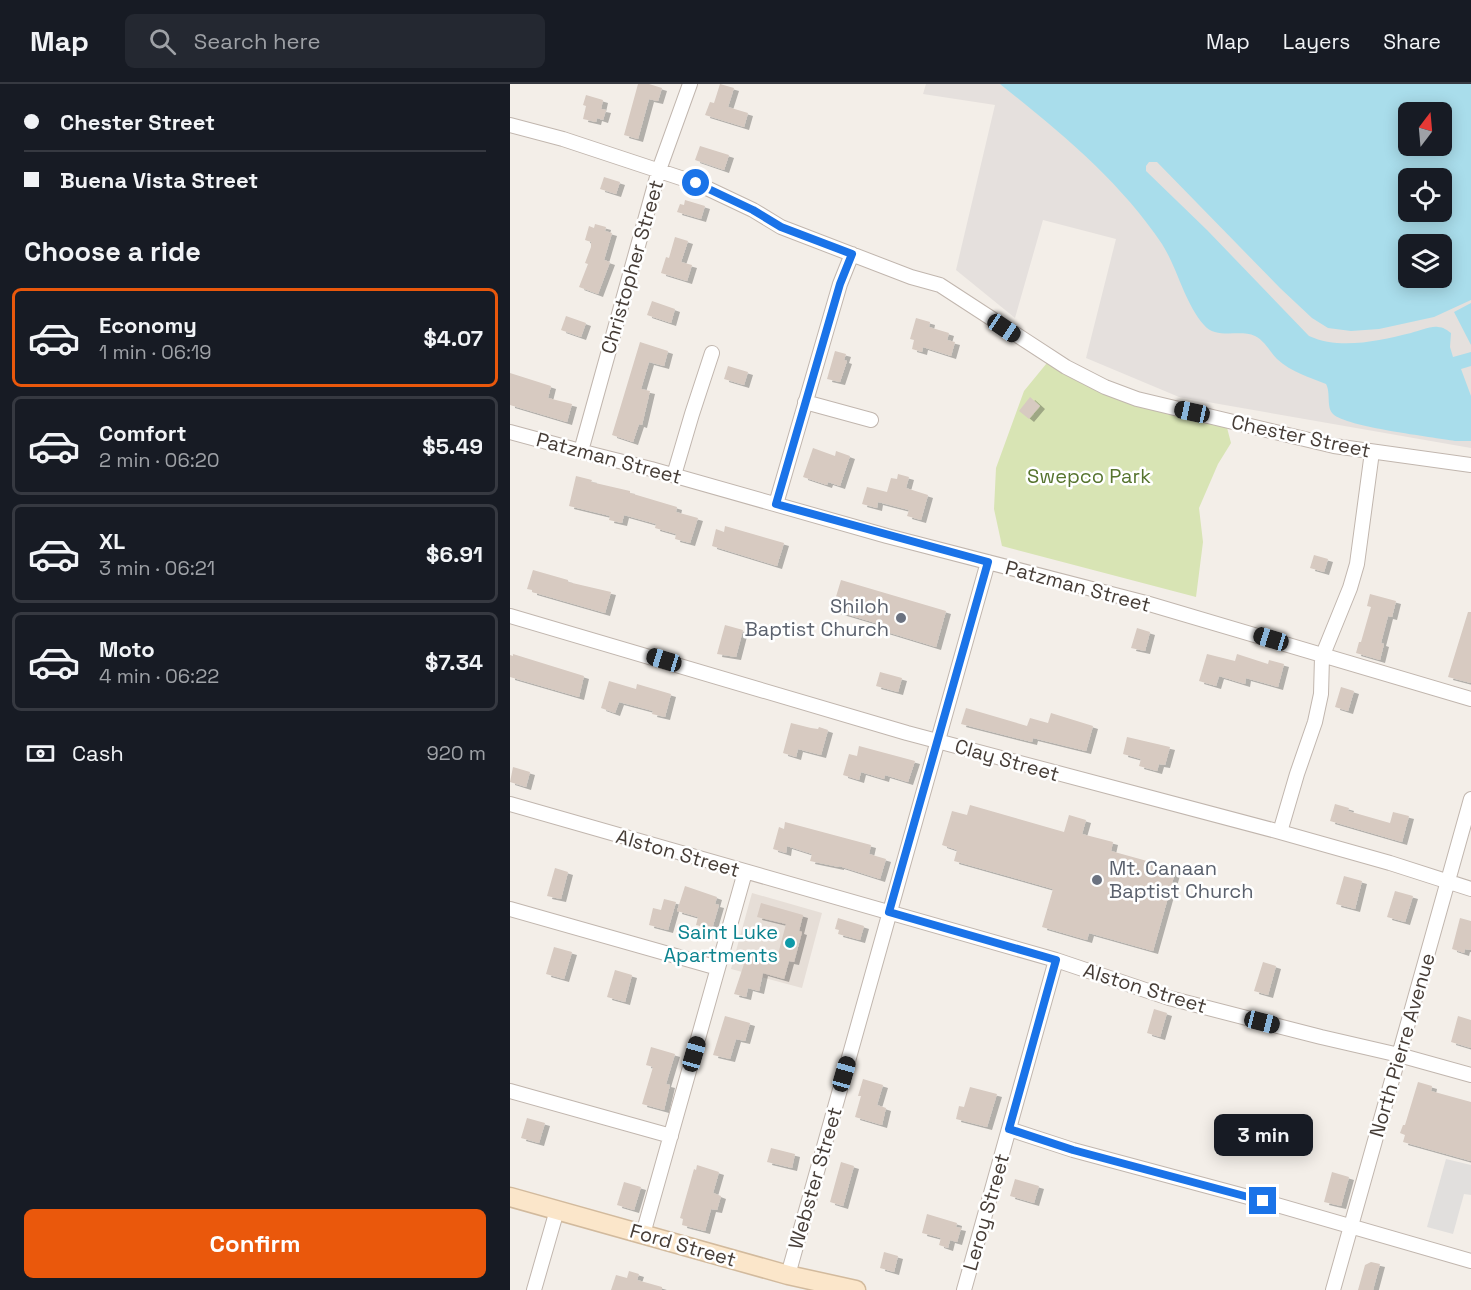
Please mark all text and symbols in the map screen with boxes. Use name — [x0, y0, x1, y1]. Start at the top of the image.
search box — [125, 14, 545, 68]
text: Map — [30, 23, 89, 59]
icon: search — [146, 25, 179, 58]
text: Search here — [194, 27, 321, 55]
text: Map — [1206, 28, 1250, 55]
text: Layers — [1283, 28, 1350, 55]
text: Share — [1383, 28, 1441, 55]
north arrow — [1398, 102, 1452, 156]
map controls — [1398, 102, 1452, 288]
text: Chester Street — [60, 108, 215, 136]
text: Buena Vista Street — [60, 166, 258, 194]
button: locate — [1398, 168, 1452, 222]
route start — [682, 169, 709, 196]
street label: Christopher Street — [595, 177, 669, 357]
text: Choose a ride — [24, 234, 201, 269]
button: layers — [1398, 234, 1452, 288]
car — [984, 310, 1024, 346]
icon: car — [27, 311, 81, 365]
text: Economy — [99, 311, 197, 339]
text: $4.07 — [423, 324, 483, 352]
text: 1 min · 06:19 — [99, 339, 212, 365]
car — [1173, 399, 1211, 425]
street label: Chester Street — [1229, 409, 1373, 463]
icon: car — [27, 419, 81, 473]
text: Comfort — [99, 419, 187, 447]
street label: Patzman Street — [533, 426, 685, 490]
text: $5.49 — [422, 432, 483, 460]
text: 2 min · 06:20 — [99, 447, 220, 473]
park label: Swepco Park — [1027, 463, 1151, 489]
icon: car — [27, 527, 81, 581]
text: XL — [99, 527, 125, 555]
text: $6.91 — [426, 540, 483, 568]
street label: Patzman Street — [1002, 554, 1154, 618]
text: 3 min · 06:21 — [99, 555, 215, 581]
place label: Shiloh Baptist Church — [744, 593, 889, 642]
marker: Shiloh Baptist Church — [894, 611, 908, 625]
car — [1251, 625, 1291, 653]
icon: car — [27, 635, 81, 689]
text: Moto — [99, 635, 155, 663]
car — [644, 646, 684, 674]
text: $7.34 — [425, 648, 483, 676]
text: 4 min · 06:22 — [99, 663, 219, 689]
street label: Clay Street — [952, 733, 1062, 787]
icon: cash — [24, 737, 57, 770]
text: Cash — [72, 739, 124, 767]
text: 920 m — [427, 740, 486, 766]
street label: Alston Street — [613, 823, 743, 883]
place label: Mt. Canaan Baptist Church — [1109, 855, 1254, 904]
marker: Mt. Canaan Baptist Church — [1090, 873, 1104, 887]
place label: Saint Luke Apartments — [664, 919, 778, 968]
marker: Saint Luke Apartments — [783, 936, 797, 950]
street label: North Pierre Avenue — [1363, 950, 1441, 1140]
street label: Alston Street — [1080, 957, 1210, 1019]
car — [1242, 1009, 1282, 1035]
car — [680, 1034, 708, 1074]
car — [830, 1054, 858, 1094]
street label: Webster Street — [782, 1104, 848, 1252]
callout: 3 min — [1214, 1114, 1312, 1156]
text: 3 min — [1238, 1122, 1289, 1148]
street label: Leroy Street — [957, 1150, 1015, 1274]
route end — [1249, 1187, 1276, 1214]
button: Confirm — [24, 1209, 486, 1278]
street label: Ford Street — [627, 1217, 739, 1273]

